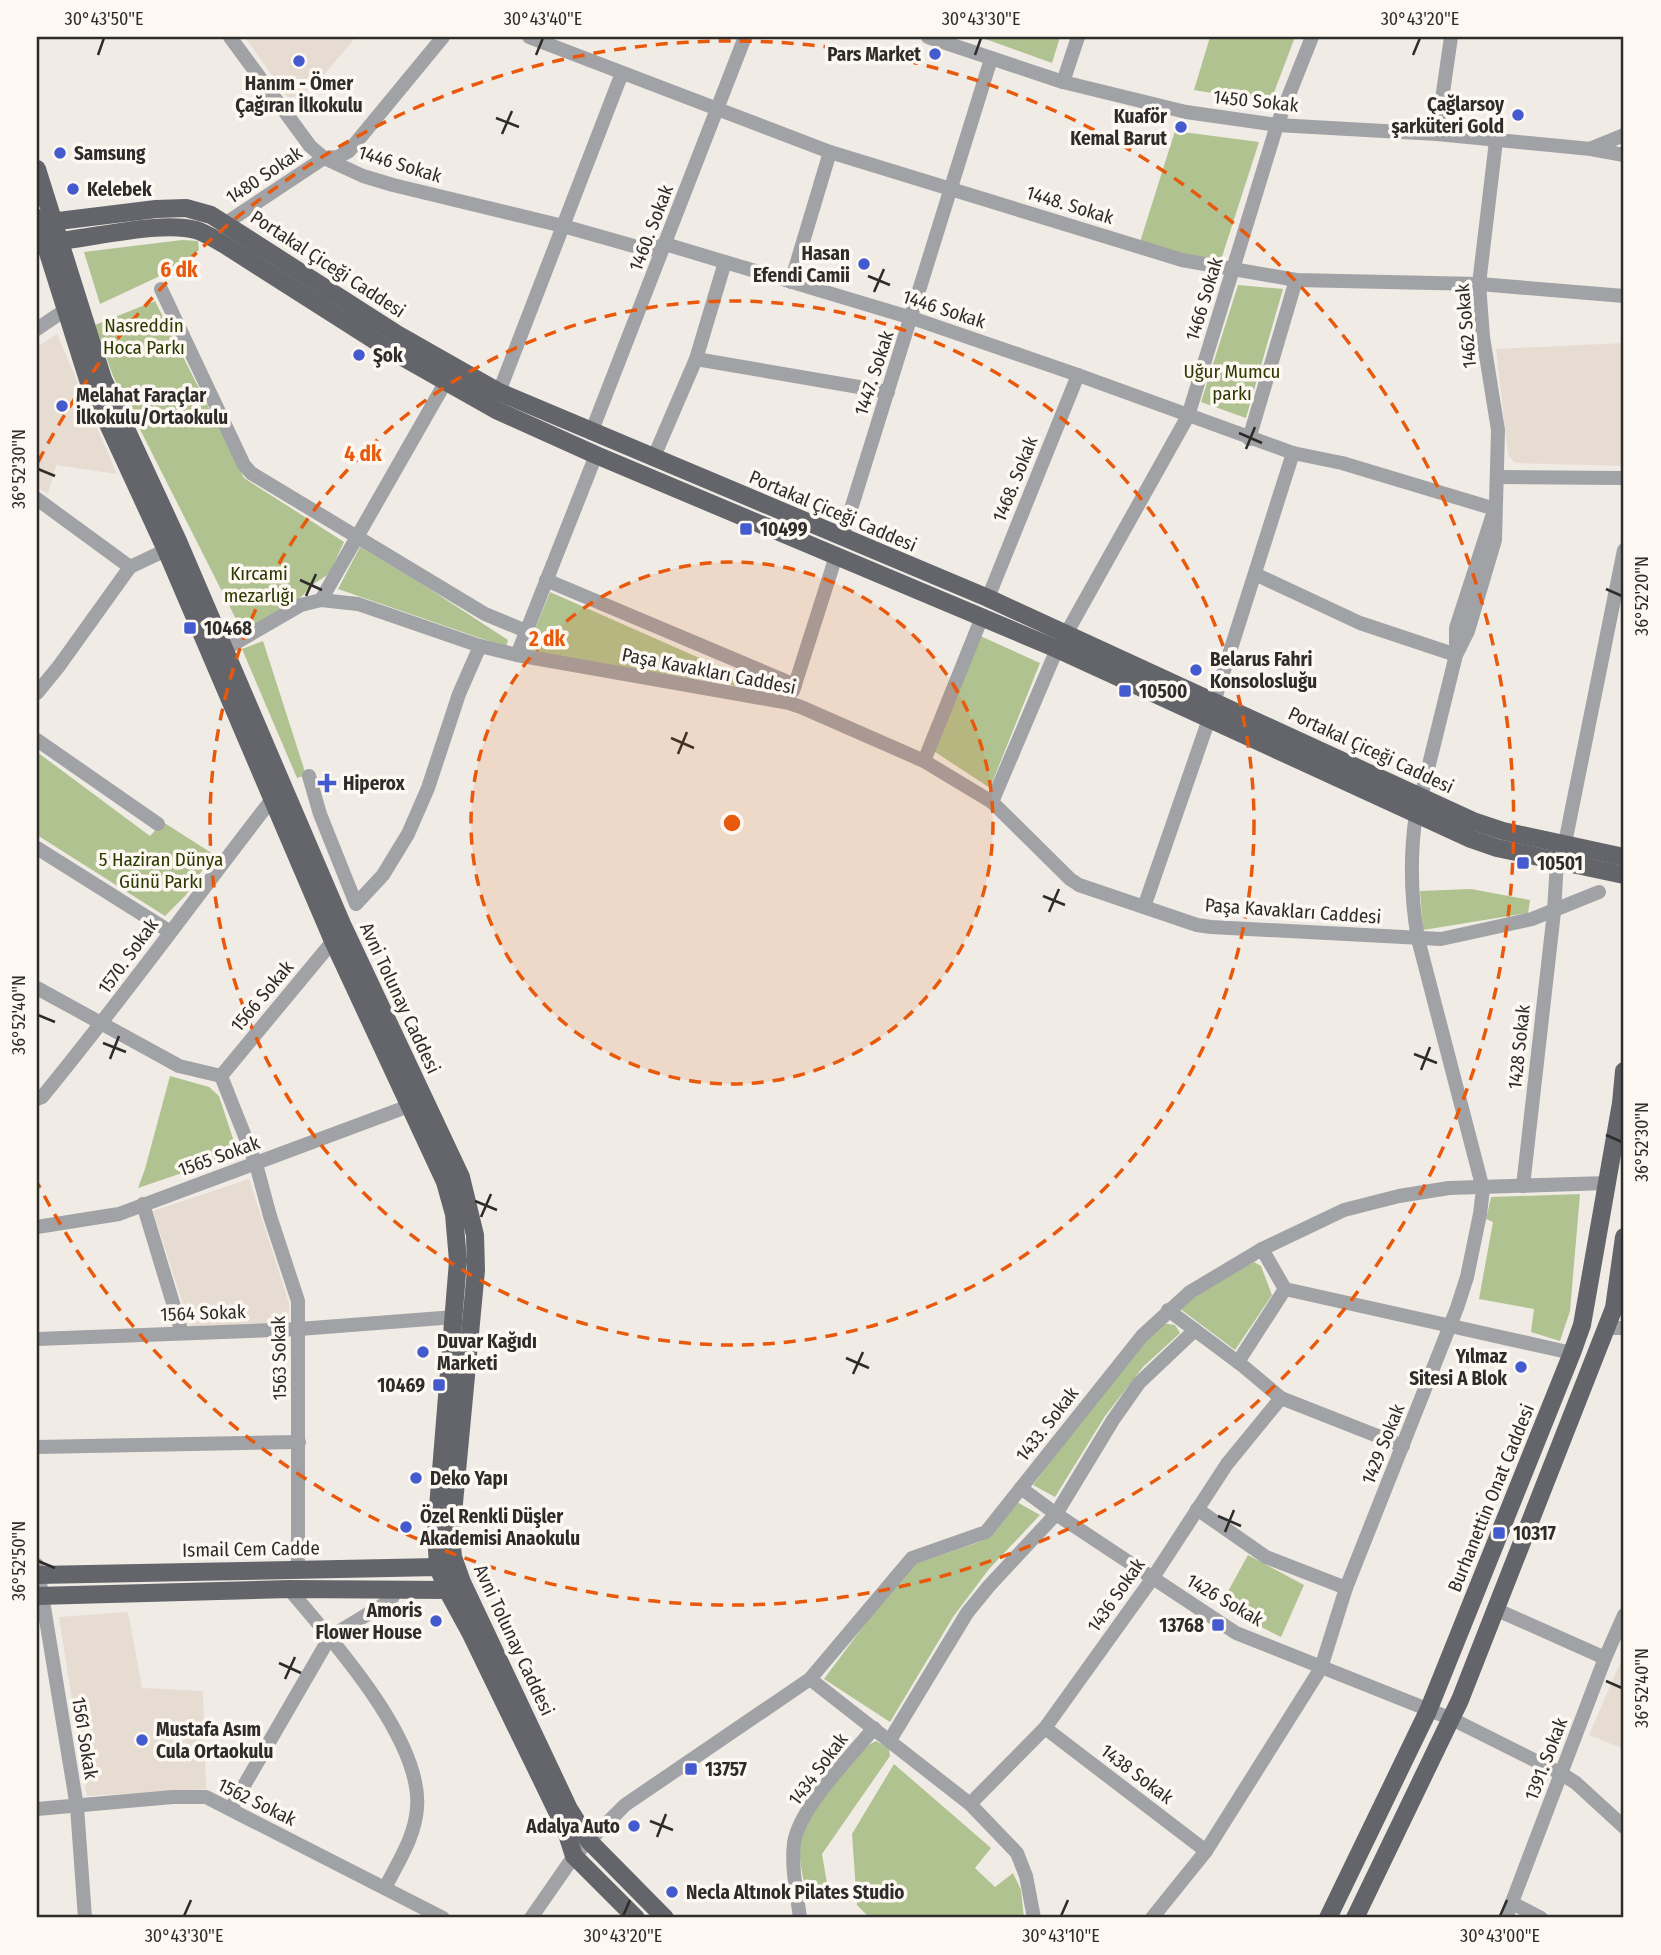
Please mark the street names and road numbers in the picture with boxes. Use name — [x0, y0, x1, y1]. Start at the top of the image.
street label: 1450 Sokak — [1212, 85, 1300, 117]
street label: 1446 Sokak — [356, 140, 445, 188]
street label: 1480 Sokak — [222, 141, 306, 209]
street label: 1460. Sokak — [624, 181, 678, 274]
street label: 1448. Sokak — [1024, 181, 1117, 229]
street label: Portakal Çiceği Caddesi — [246, 205, 410, 323]
street label: 1466 Sokak — [1180, 254, 1228, 344]
street label: 1462 Sokak — [1451, 283, 1481, 369]
street label: 1446 Sokak — [900, 285, 989, 333]
street label: 1447. Sokak — [849, 328, 899, 418]
street label: 1468. Sokak — [987, 433, 1043, 525]
street label: Portakal Çiceği Caddesi — [746, 465, 920, 557]
street label: Paşa Kavakları Caddesi — [620, 643, 798, 699]
street label: Portakal Çiceği Caddesi — [1285, 702, 1457, 798]
street label: Paşa Kavakları Caddesi — [1204, 893, 1382, 929]
street label: 1570. Sokak — [93, 914, 163, 998]
street label: Avni Tolunay Caddesi — [355, 919, 445, 1077]
street label: 1566 Sokak — [226, 956, 298, 1036]
street label: 1428 Sokak — [1503, 1003, 1535, 1090]
street label: 1565 Sokak — [175, 1131, 263, 1181]
street label: 1564 Sokak — [160, 1300, 246, 1326]
street label: 1563 Sokak — [267, 1315, 291, 1400]
street label: 1433. Sokak — [1011, 1382, 1083, 1466]
street label: 1429 Sokak — [1357, 1400, 1410, 1487]
street label: Burhanettin Onat Caddesi — [1443, 1401, 1539, 1595]
street label: Ismail Cem Cadde — [182, 1536, 320, 1562]
street label: 1436 Sokak — [1082, 1553, 1150, 1636]
street label: Avni Tolunay Caddesi — [469, 1561, 559, 1719]
street label: 1426 Sokak — [1183, 1569, 1268, 1631]
street label: 1561 Sokak — [67, 1695, 103, 1781]
street label: 1391. Sokak — [1520, 1714, 1572, 1804]
street label: 1434 Sokak — [783, 1728, 853, 1810]
street label: 1438 Sokak — [1096, 1739, 1178, 1809]
street label: 1562 Sokak — [214, 1773, 300, 1831]

